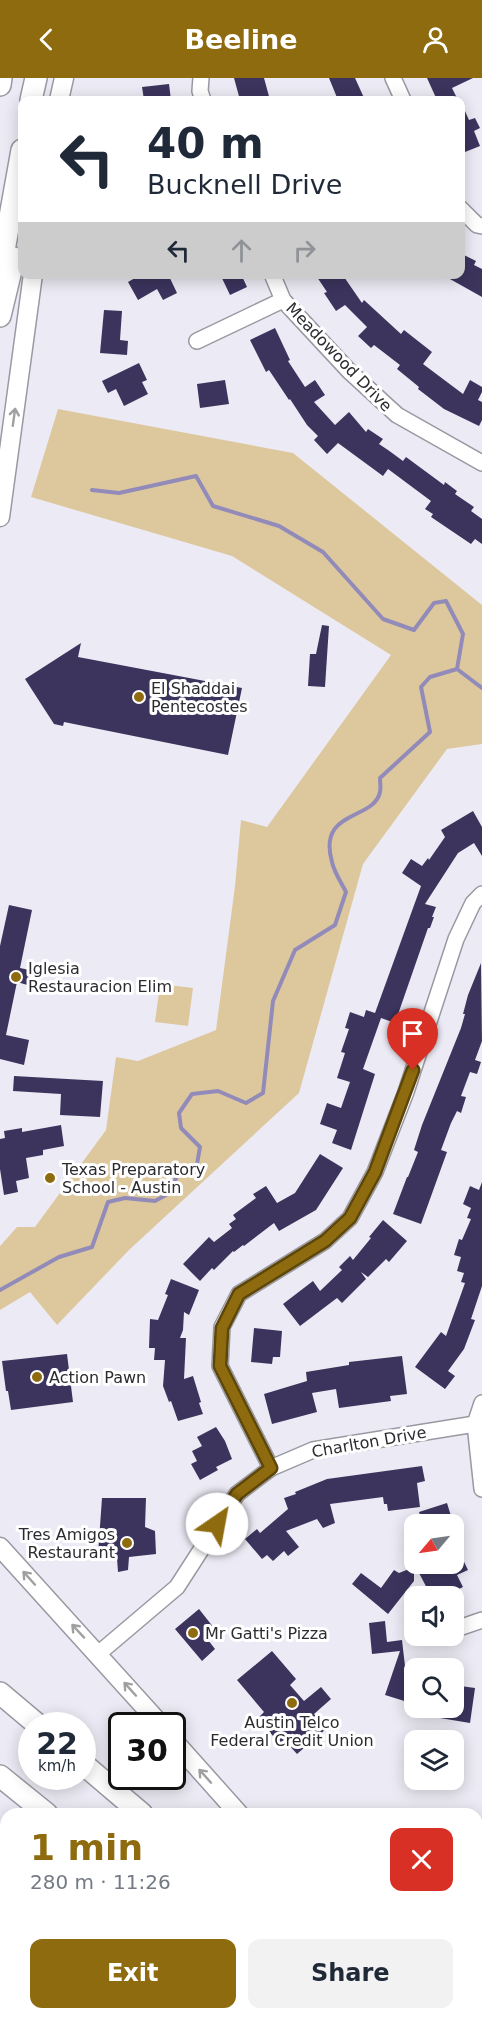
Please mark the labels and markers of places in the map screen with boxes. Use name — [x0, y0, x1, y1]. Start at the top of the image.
place label: El Shaddai Pentecostes — [151, 679, 248, 716]
marker: El Shaddai Pentecostes — [132, 690, 146, 704]
place label: Iglesia Restauracion Elim — [28, 959, 172, 996]
marker: Iglesia Restauracion Elim — [9, 970, 23, 984]
pin — [387, 1008, 438, 1070]
place label: Texas Preparatory School - Austin — [61, 1160, 205, 1197]
marker: Texas Preparatory School - Austin — [43, 1171, 57, 1185]
place label: Action Pawn — [49, 1368, 146, 1387]
marker: Action Pawn — [30, 1370, 44, 1384]
place label: Tres Amigos Restaurant — [18, 1525, 115, 1562]
marker: Tres Amigos Restaurant — [120, 1536, 134, 1550]
place label: Mr Gatti's Pizza — [205, 1624, 328, 1643]
marker: Mr Gatti's Pizza — [186, 1626, 200, 1640]
marker: Austin Telco Federal Credit Union — [285, 1696, 299, 1710]
place label: Austin Telco Federal Credit Union — [210, 1713, 374, 1750]

